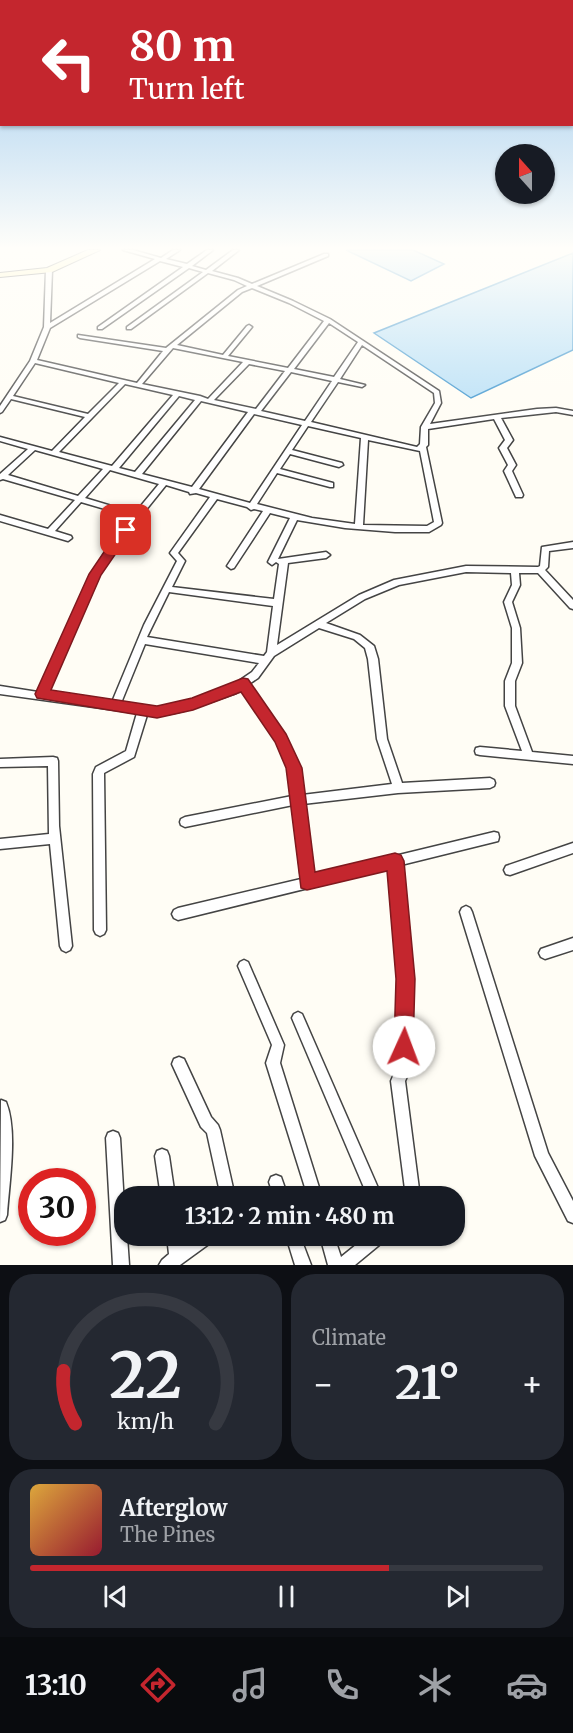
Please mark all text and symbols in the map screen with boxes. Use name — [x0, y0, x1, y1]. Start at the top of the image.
text: 80 m — [129, 20, 235, 72]
icon: left — [30, 24, 108, 102]
text: Turn left — [129, 72, 244, 106]
north arrow — [495, 144, 555, 204]
map controls — [495, 144, 555, 204]
pin — [100, 504, 151, 555]
icon: arrive — [109, 513, 142, 546]
position arrow — [372, 1015, 436, 1079]
speed limit sign: 30 — [18, 1168, 96, 1246]
text: 13:12 · 2 min · 480 m — [185, 1202, 394, 1230]
text: Climate — [312, 1325, 386, 1350]
text: 22 — [109, 1337, 182, 1415]
text: 21° — [395, 1355, 460, 1411]
text: − — [312, 1364, 334, 1405]
text: + — [521, 1364, 543, 1405]
text: km/h — [117, 1408, 174, 1435]
text: Afterglow — [120, 1494, 227, 1522]
text: The Pines — [120, 1522, 215, 1547]
icon: previous — [99, 1580, 132, 1613]
icon: pause — [270, 1580, 303, 1613]
icon: next — [441, 1580, 474, 1613]
icon: directions — [137, 1664, 179, 1706]
icon: music — [229, 1664, 271, 1706]
icon: phone — [321, 1664, 363, 1706]
icon: climate — [414, 1664, 456, 1706]
icon: car — [506, 1664, 548, 1706]
text: 13:10 — [25, 1668, 87, 1702]

